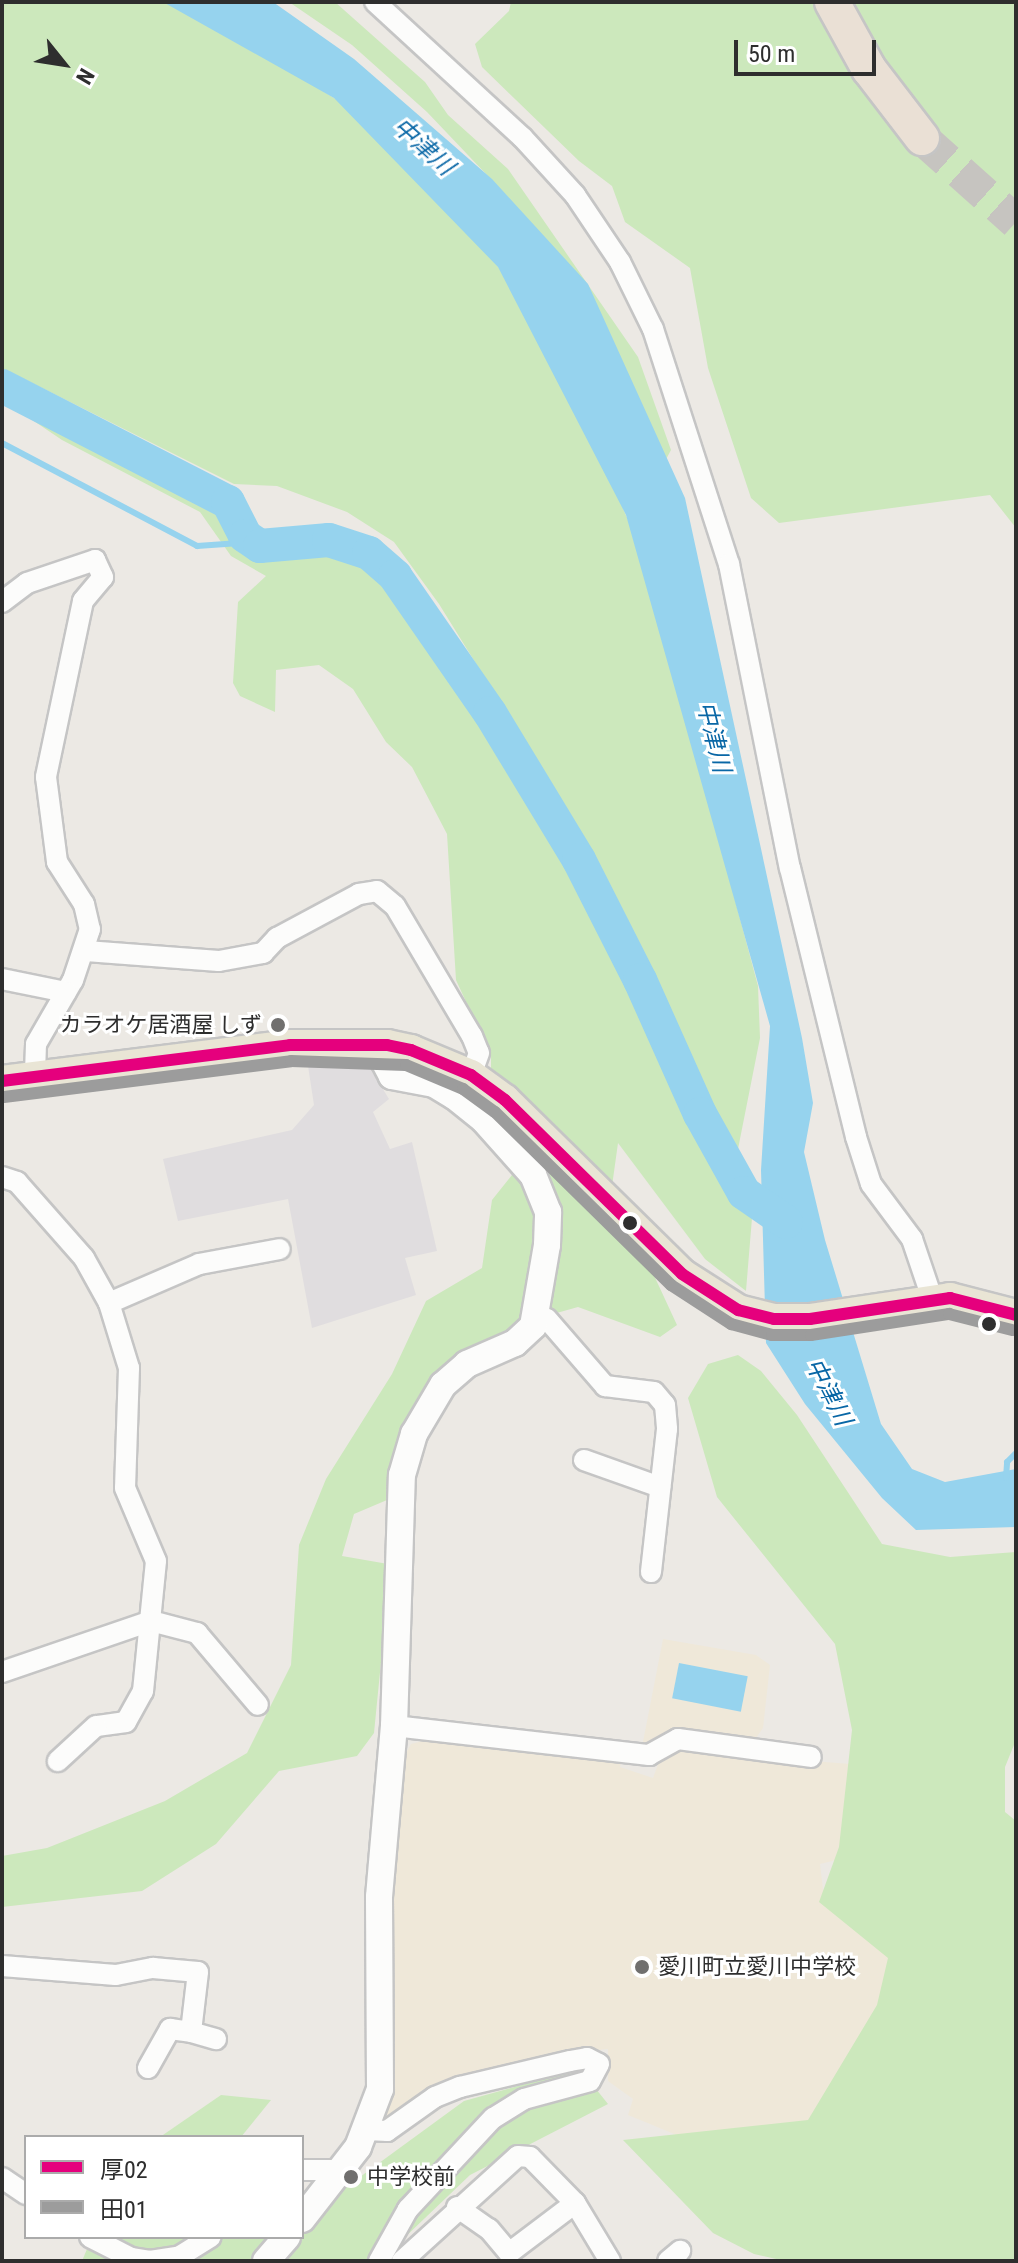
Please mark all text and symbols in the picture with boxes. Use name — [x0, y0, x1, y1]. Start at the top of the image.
north arrow — [24, 24, 104, 104]
scale bar — [738, 24, 880, 74]
text: 50 m — [748, 40, 795, 68]
text: N — [71, 64, 99, 88]
water label: 中津川 — [387, 112, 459, 182]
water label: 中津川 — [690, 699, 736, 775]
place label: カラオケ居酒屋 しず — [59, 1012, 262, 1038]
marker: カラオケ居酒屋 しず — [269, 1016, 287, 1034]
unlabelled marker — [622, 1215, 638, 1231]
unlabelled marker — [981, 1316, 997, 1332]
water label: 中津川 — [799, 1353, 857, 1431]
place label: 愛川町立愛川中学校 — [658, 1954, 856, 1980]
marker: 愛川町立愛川中学校 — [633, 1958, 651, 1976]
legend — [24, 2135, 304, 2239]
text: 厚02 — [100, 2156, 148, 2184]
place label: 中学校前 — [367, 2164, 455, 2190]
marker: 中学校前 — [342, 2168, 360, 2186]
text: 田01 — [100, 2196, 148, 2224]

